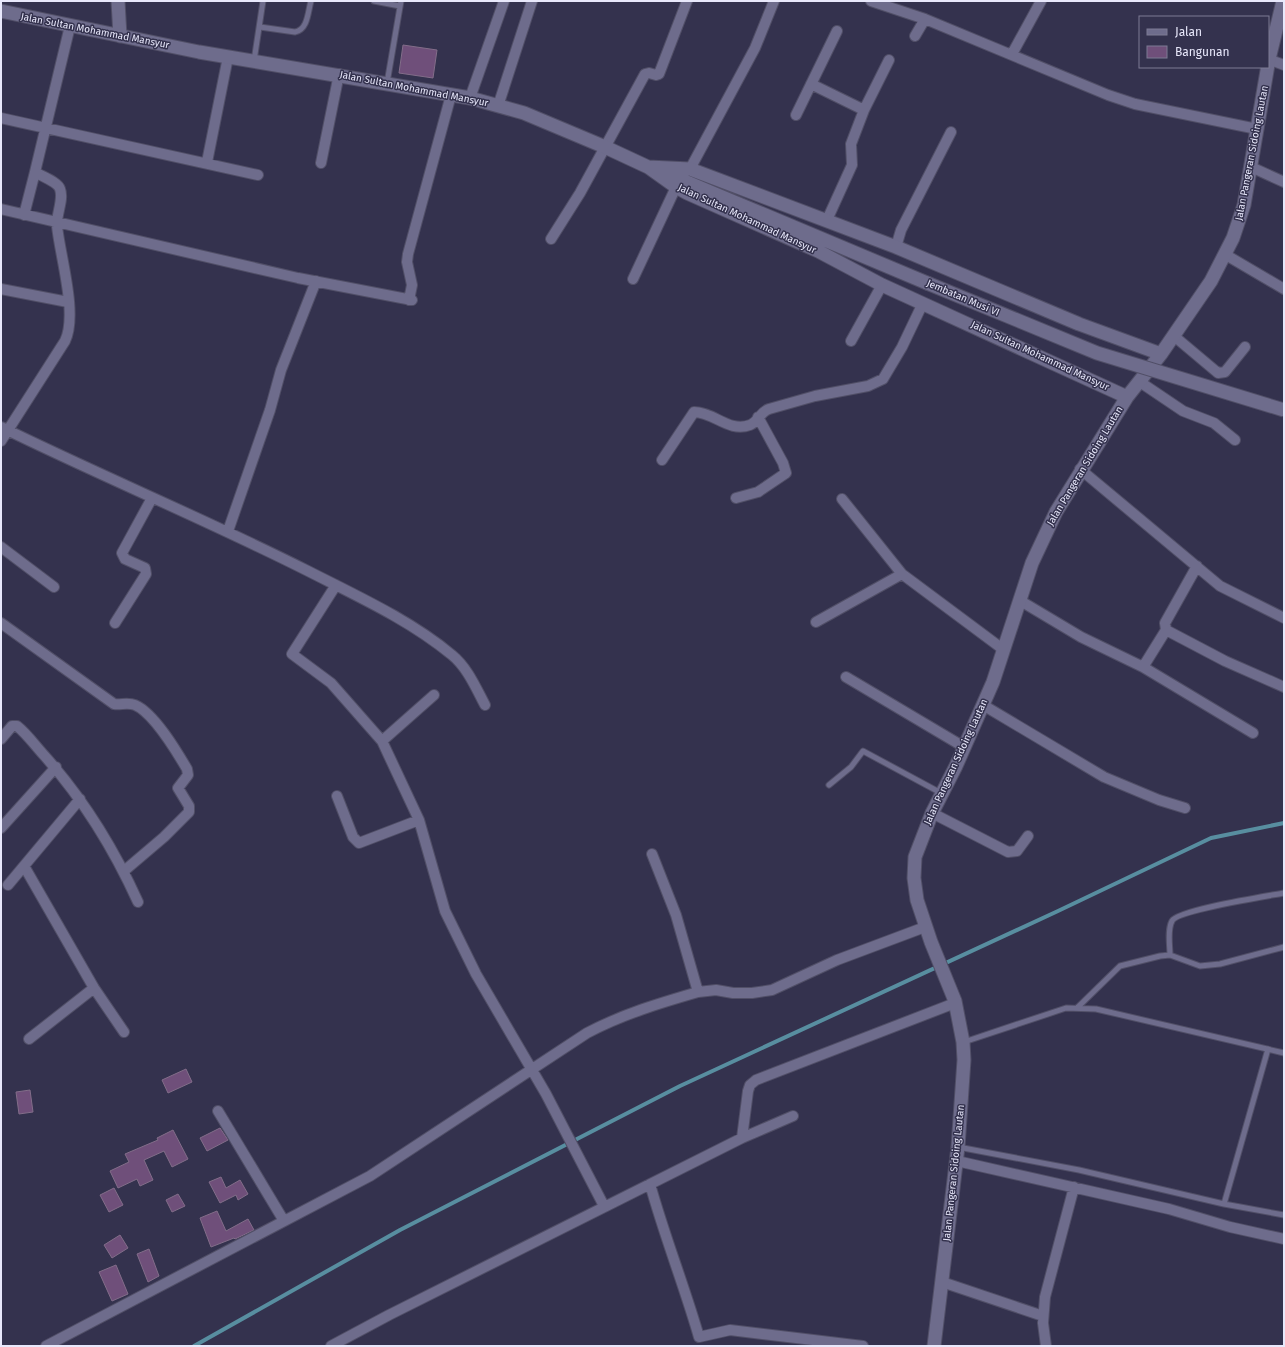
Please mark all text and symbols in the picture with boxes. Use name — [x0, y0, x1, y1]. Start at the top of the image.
street label: Jalan Sultan Mohammad Mansyur — [20, 11, 170, 51]
legend — [1139, 16, 1269, 68]
text: Jalan — [1175, 25, 1202, 39]
text: Bangunan — [1175, 45, 1230, 59]
street label: Jalan Sultan Mohammad Mansyur — [339, 69, 489, 109]
street label: Jalan Pangeran Sidoing Lautan — [1233, 84, 1271, 222]
street label: Jalan Sultan Mohammad Mansyur — [676, 182, 818, 256]
street label: Jembatan Musi VI — [925, 277, 1001, 319]
street label: Jalan Sultan Mohammad Mansyur — [969, 319, 1111, 393]
street label: Jalan Pangeran Sidoing Lautan — [1044, 404, 1126, 528]
street label: Jalan Pangeran Sidoing Lautan — [922, 697, 990, 827]
street label: Jalan Pangeran Sidoing Lautan — [941, 1104, 967, 1242]

